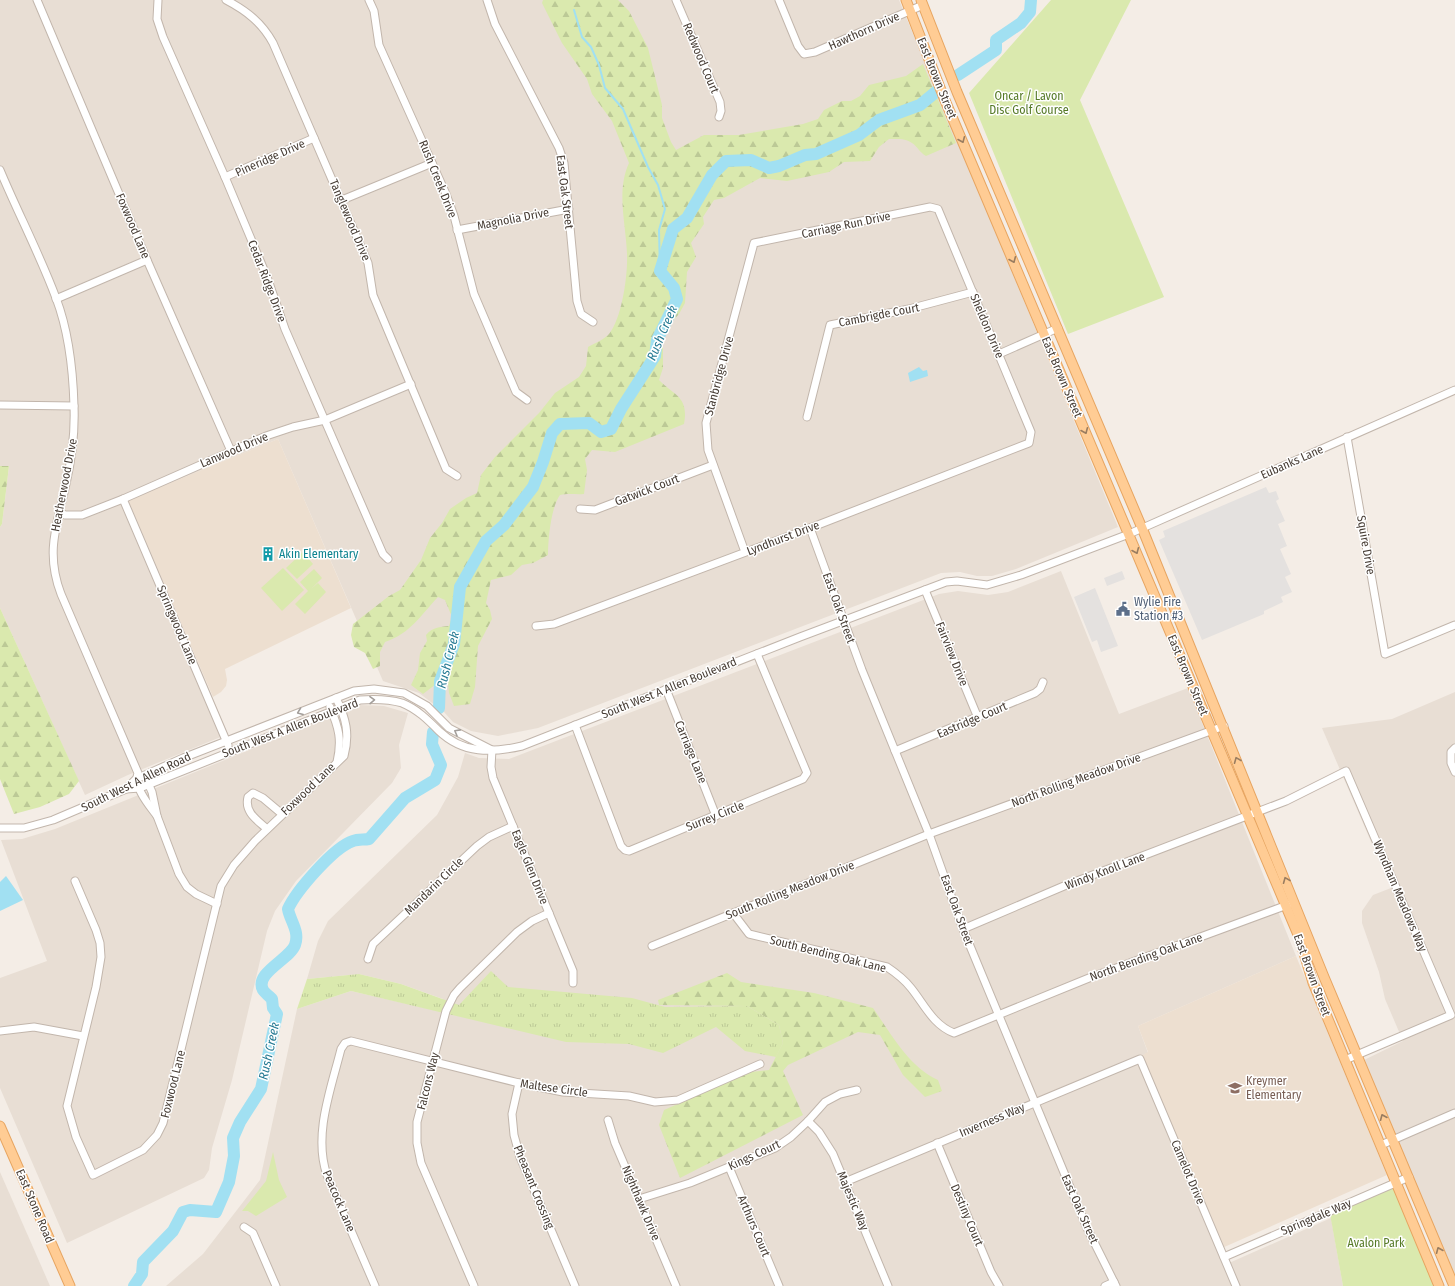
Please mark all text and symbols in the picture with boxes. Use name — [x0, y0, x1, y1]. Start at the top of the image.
street label: Hawthorn Drive — [826, 9, 902, 53]
street label: Redwood Court — [680, 21, 722, 95]
street label: East Brown Street — [914, 35, 960, 121]
park label: Oncar / Lavon Disc Golf Course — [989, 89, 1069, 117]
street label: Pineridge Drive — [233, 136, 307, 180]
one-way arrow — [957, 136, 965, 144]
street label: Rush Creek Drive — [416, 138, 460, 220]
street label: East Oak Street — [554, 154, 576, 230]
street label: Tanglewood Drive — [327, 177, 373, 263]
street label: Foxwood Lane — [113, 191, 153, 261]
street label: Magnolia Drive — [476, 205, 550, 233]
street label: Carriage Run Drive — [800, 209, 892, 241]
street label: Cedar Ridge Drive — [245, 238, 289, 324]
one-way arrow — [1008, 256, 1016, 263]
street label: Sheldon Drive — [967, 292, 1007, 360]
street label: Cambrigde Court — [837, 300, 921, 330]
water label: Rush Creek — [644, 303, 681, 363]
street label: Stanbridge Drive — [702, 335, 736, 417]
street label: East Brown Street — [1039, 335, 1085, 420]
one-way arrow — [1081, 427, 1089, 434]
street label: Lanwood Drive — [198, 429, 270, 471]
street label: Heatherwood Drive — [48, 437, 80, 533]
street label: Eubanks Lane — [1259, 442, 1326, 482]
street label: Gatwick Court — [613, 471, 681, 509]
street label: Squire Drive — [1354, 514, 1378, 576]
street label: Lyndhurst Drive — [745, 518, 821, 558]
building icon: Akin Elementary — [260, 546, 276, 562]
one-way arrow — [1131, 546, 1139, 554]
place label: Akin Elementary — [279, 547, 359, 561]
street label: East Oak Street — [820, 571, 858, 645]
street label: Springwood Lane — [154, 583, 200, 667]
place label: Wylie Fire Station #3 — [1134, 595, 1183, 623]
public building icon: Wylie Fire Station #3 — [1115, 601, 1131, 617]
street label: Fairview Drive — [933, 620, 971, 688]
water label: Rush Creek — [434, 629, 462, 690]
street label: East Brown Street — [1165, 633, 1211, 718]
street label: South West A Allen Boulevard — [599, 654, 739, 722]
one-way arrow — [369, 695, 375, 704]
street label: South West A Allen Boulevard — [220, 696, 360, 760]
street label: Eastridge Court — [935, 699, 1009, 741]
one-way arrow — [296, 707, 304, 715]
street label: Carriage Lane — [672, 719, 710, 786]
one-way arrow — [454, 730, 461, 737]
street label: South West A Allen Road — [79, 749, 193, 815]
street label: North Rolling Meadow Drive — [1009, 750, 1143, 810]
one-way arrow — [1234, 756, 1242, 763]
street label: Foxwood Lane — [278, 760, 338, 818]
street label: Surrey Circle — [684, 798, 746, 834]
street label: Eagle Glen Drive — [509, 828, 551, 906]
street label: Wyndham Meadows Way — [1370, 838, 1430, 954]
street label: Windy Knoll Lane — [1063, 849, 1147, 893]
street label: Mandarin Circle — [402, 854, 466, 918]
street label: South Rolling Meadow Drive — [724, 858, 856, 922]
street label: East Oak Street — [938, 873, 976, 947]
one-way arrow — [1283, 877, 1291, 885]
street label: North Bending Oak Lane — [1088, 930, 1204, 984]
street label: East Brown Street — [1291, 932, 1333, 1018]
street label: South Bending Oak Lane — [768, 933, 888, 975]
water label: Rush Creek — [256, 1020, 283, 1081]
street label: Foxwood Lane — [158, 1049, 188, 1119]
street label: Falcons Way — [414, 1050, 442, 1111]
place label: Kreymer Elementary — [1246, 1074, 1302, 1102]
street label: Maltese Circle — [519, 1076, 589, 1100]
school or university icon: Kreymer Elementary — [1227, 1080, 1243, 1096]
street label: Inverness Way — [957, 1100, 1027, 1140]
one-way arrow — [1380, 1114, 1388, 1121]
street label: Kings Court — [726, 1137, 782, 1173]
street label: Camelot Drive — [1168, 1138, 1208, 1206]
street label: Pheasant Crossing — [511, 1143, 557, 1231]
street label: Nighthawk Drive — [619, 1163, 663, 1243]
street label: East Stone Road — [13, 1167, 57, 1245]
street label: Peacock Lane — [320, 1168, 358, 1234]
street label: Majestic Way — [834, 1169, 872, 1233]
street label: East Oak Street — [1058, 1172, 1102, 1246]
street label: Destiny Court — [948, 1182, 986, 1248]
street label: Arthurs Court — [735, 1193, 773, 1259]
street label: Springdale Way — [1279, 1196, 1354, 1238]
park label: Avalon Park — [1347, 1236, 1405, 1250]
one-way arrow — [1435, 1247, 1443, 1254]

